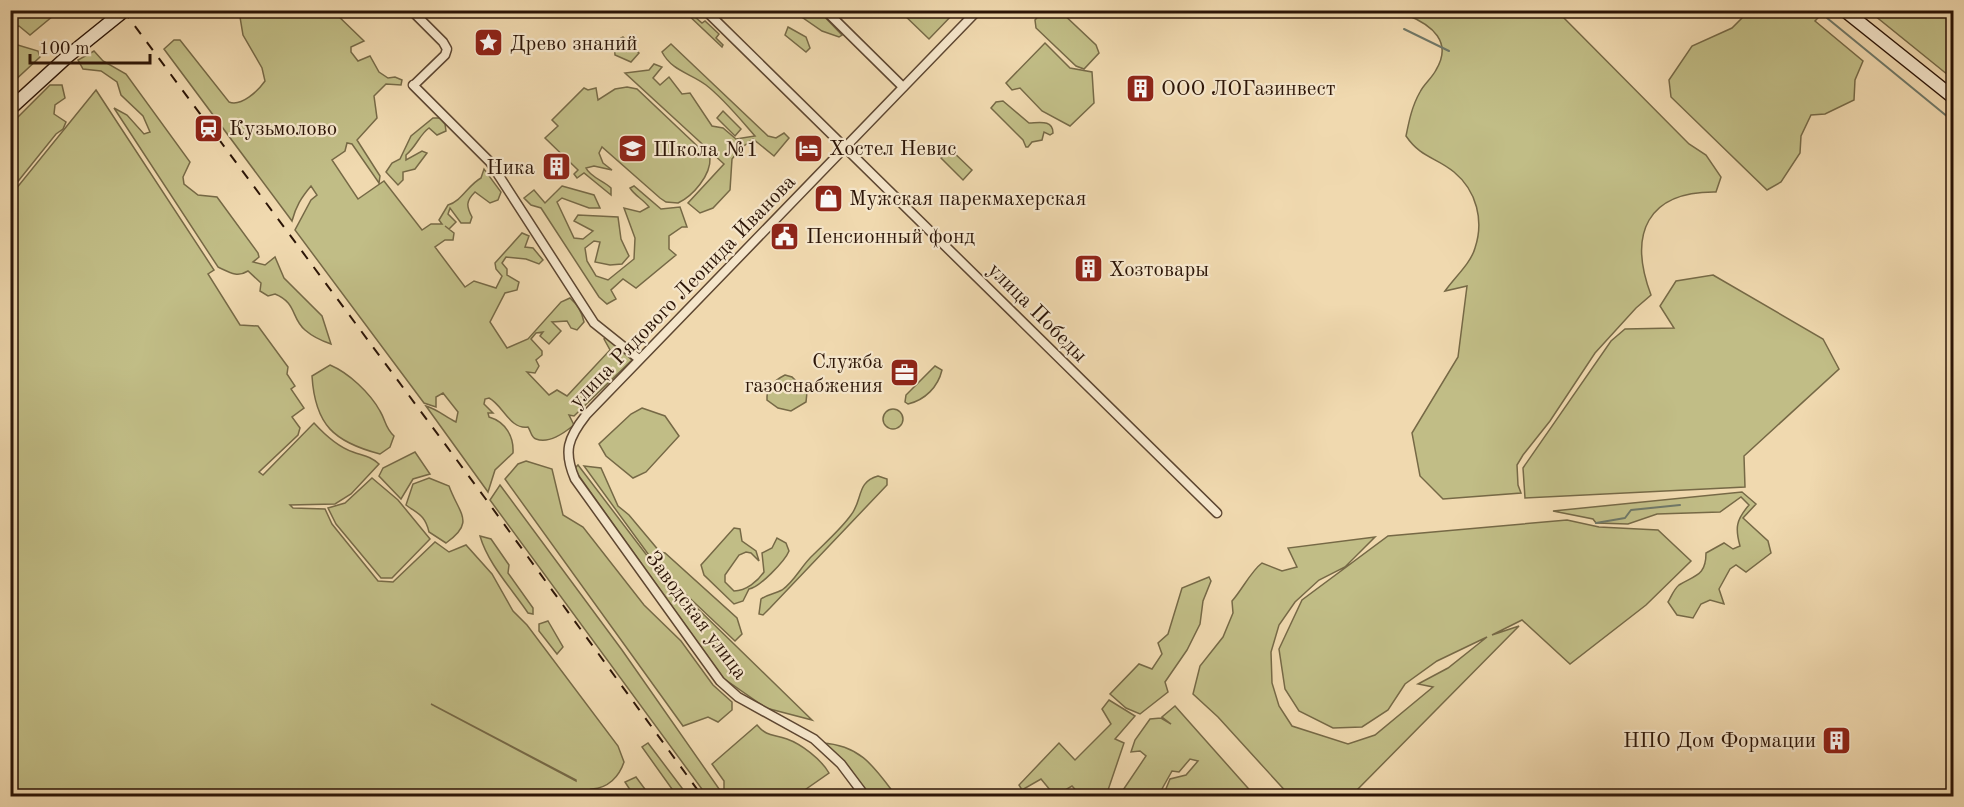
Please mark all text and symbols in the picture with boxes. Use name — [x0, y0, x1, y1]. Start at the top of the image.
scale bar — [30, 27, 150, 65]
place icon: Древо знаний — [473, 27, 505, 59]
place label: Древо знаний — [510, 34, 638, 55]
text: 100 m — [39, 40, 90, 58]
building icon: ООО ЛОГазинвест — [1124, 72, 1156, 104]
place label: ООО ЛОГазинвест — [1161, 79, 1336, 100]
station icon: Кузьмолово — [192, 112, 224, 144]
place label: Кузьмолово — [229, 119, 337, 140]
hotel icon: Хостел Невис — [792, 132, 824, 164]
school or university icon: Школа №1 — [616, 133, 648, 165]
place label: Хостел Невис — [829, 139, 957, 160]
place label: Школа №1 — [653, 140, 759, 161]
building icon: Ника — [540, 151, 572, 183]
place label: Ника — [486, 158, 535, 179]
street label: улица Рядового Леонида Иванова — [566, 171, 800, 413]
shop icon: Мужская парекмахерская — [812, 182, 844, 214]
place label: Мужская парекмахерская — [849, 189, 1086, 210]
public building icon: Пенсионный фонд — [769, 220, 801, 252]
place label: Пенсионный фонд — [806, 227, 976, 248]
building icon: Хозтовары — [1072, 253, 1104, 285]
street label: улица Победы — [983, 259, 1091, 367]
place label: Хозтовары — [1109, 260, 1209, 281]
place label: Служба газоснабжения — [745, 352, 883, 397]
office icon: Служба газоснабжения — [888, 357, 920, 389]
street label: Заводская улица — [641, 548, 751, 684]
building icon: НПО Дом Формации — [1821, 724, 1853, 756]
place label: НПО Дом Формации — [1623, 731, 1816, 752]

